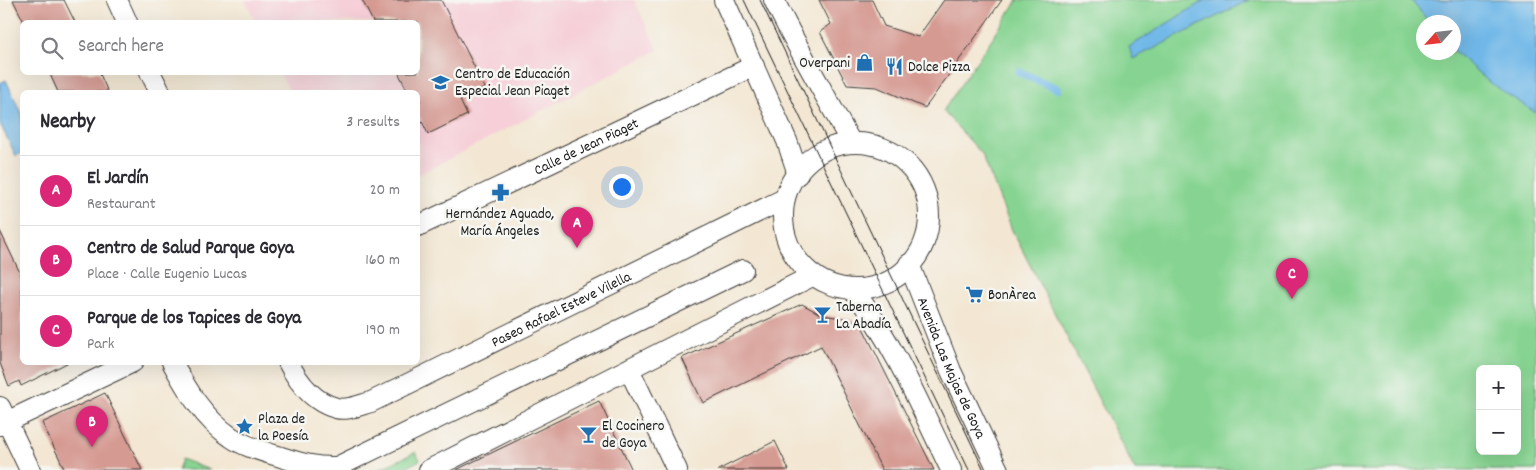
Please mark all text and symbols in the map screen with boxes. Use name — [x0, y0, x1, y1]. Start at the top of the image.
north arrow — [1416, 15, 1461, 60]
search box — [20, 20, 420, 75]
icon: search — [38, 34, 66, 62]
text: Search here — [78, 34, 164, 61]
shop icon: Overpani — [854, 52, 874, 72]
place label: Overpani — [799, 53, 850, 75]
restaurant icon: Dolce Pizza — [884, 56, 904, 76]
place label: Dolce Pizza — [908, 57, 971, 79]
place label: Centro de Educación Especial Jean Piaget — [455, 64, 570, 103]
school or university icon: Centro de Educación Especial Jean Piaget — [431, 72, 451, 92]
text: Nearby — [40, 108, 95, 138]
text: 3 results — [346, 111, 400, 134]
street label: Calle de Jean Piaget — [531, 113, 643, 182]
text: El Jardín — [87, 166, 149, 193]
your location — [609, 174, 635, 200]
text: A — [52, 179, 60, 202]
text: 20 m — [370, 179, 400, 202]
pharmacy icon: Hernández Aguado, María Ángeles — [490, 182, 510, 202]
text: Restaurant — [87, 193, 156, 216]
place label: Hernández Aguado, María Ángeles — [446, 204, 555, 243]
pin: A — [561, 207, 593, 248]
text: Centro de Salud Parque Goya — [87, 236, 294, 263]
text: B — [52, 249, 60, 272]
text: 160 m — [365, 249, 400, 272]
pin: C — [1276, 258, 1308, 299]
text: Place · Calle Eugenio Lucas — [87, 263, 247, 286]
street label: Paseo Rafael Esteve Vilella — [488, 266, 636, 354]
supermarket icon: BonÀrea — [964, 284, 984, 304]
place label: BonÀrea — [988, 285, 1037, 307]
street label: Avenida Las Majas de Goya — [910, 294, 991, 444]
place label: Taberna La Abadía — [836, 297, 892, 336]
bar icon: Taberna La Abadía — [812, 305, 832, 325]
text: Parque de los Tapices de Goya — [87, 306, 301, 333]
text: C — [52, 319, 60, 342]
text: 190 m — [366, 319, 400, 342]
text: Park — [87, 333, 114, 356]
map controls — [1476, 365, 1521, 455]
button: + — [1476, 365, 1521, 410]
pin: B — [76, 406, 108, 447]
place label: Plaza de la Poesía — [258, 409, 309, 448]
button: − — [1476, 410, 1521, 455]
place label: El Cocinero de Goya — [602, 416, 665, 455]
place icon: Plaza de la Poesía — [234, 417, 254, 437]
bar icon: El Cocinero de Goya — [578, 424, 598, 444]

